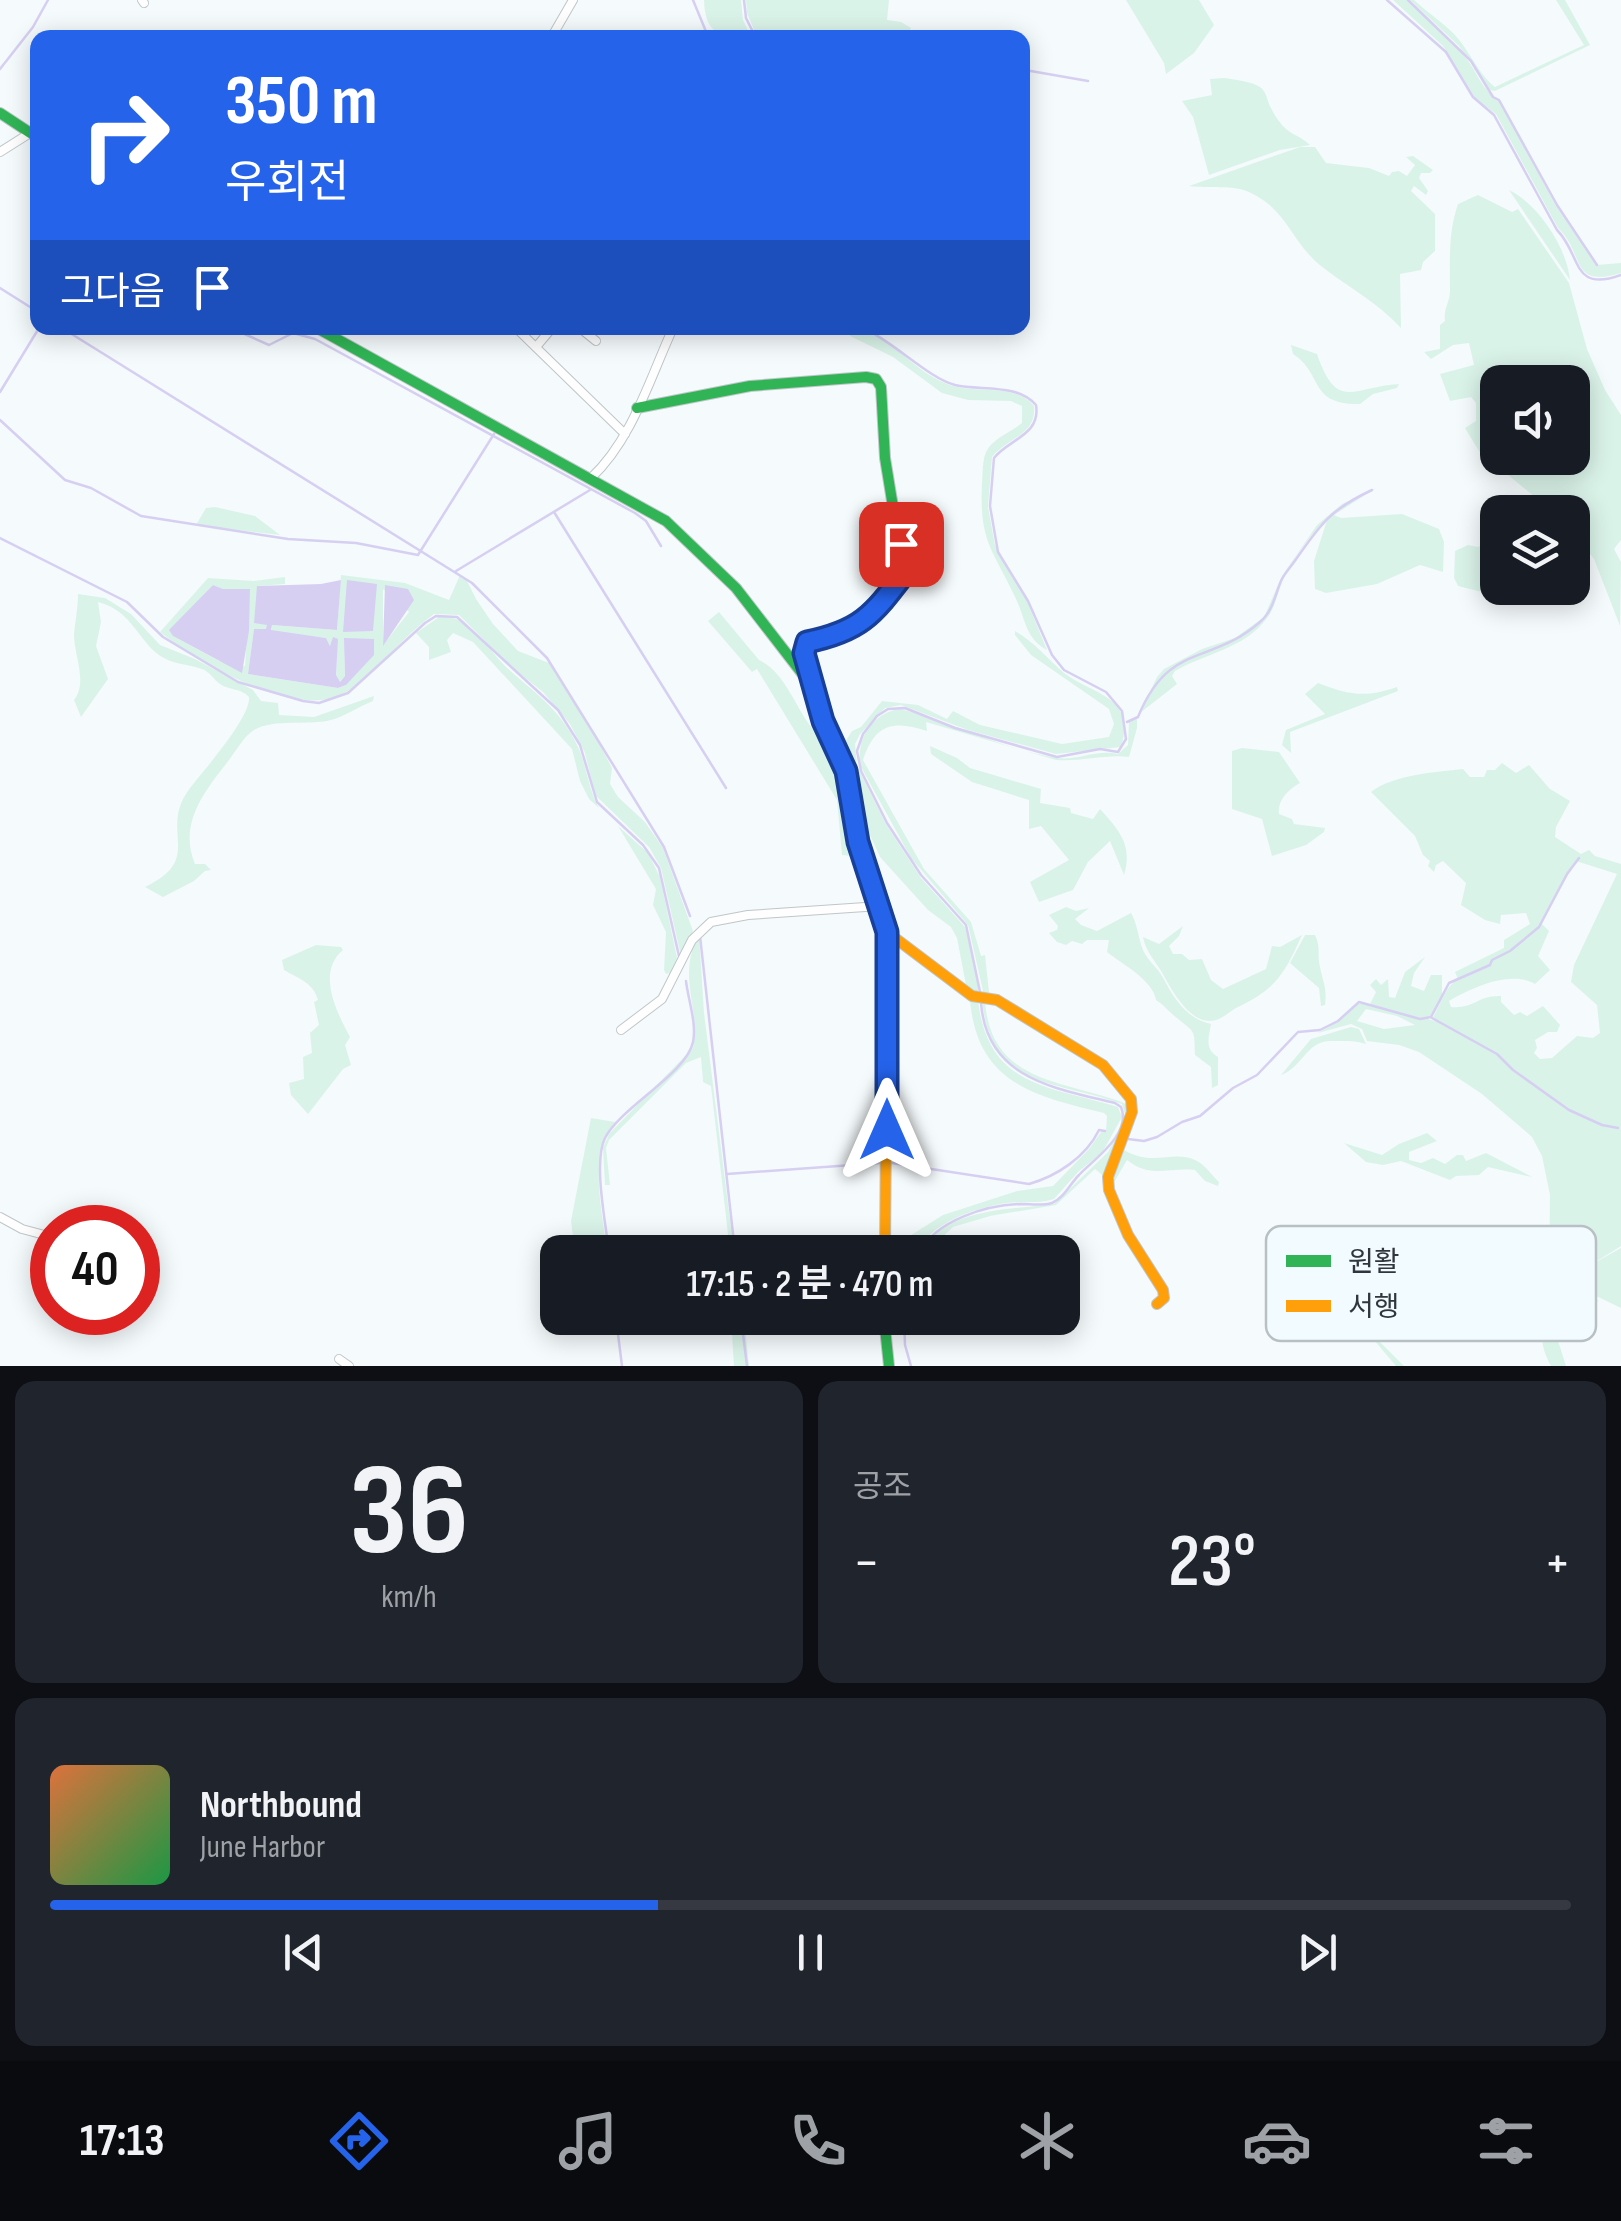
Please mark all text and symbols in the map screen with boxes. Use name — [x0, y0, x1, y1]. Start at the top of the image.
text: 350 m — [225, 60, 378, 144]
icon: right — [60, 70, 190, 200]
text: 우회전 — [225, 156, 349, 211]
icon: arrive — [185, 260, 240, 315]
text: 그다음 — [60, 270, 165, 315]
map controls — [1480, 365, 1590, 605]
button: sound — [1480, 365, 1590, 475]
button: layers — [1480, 495, 1590, 605]
pin — [859, 502, 944, 587]
icon: arrive — [874, 517, 929, 572]
position arrow — [835, 1078, 939, 1182]
speed limit sign: 40 — [30, 1205, 160, 1335]
legend — [1266, 1226, 1596, 1341]
text: 원활 — [1348, 1246, 1400, 1279]
text: 17:15 · 2 분 · 470 m — [687, 1262, 933, 1307]
text: 서행 — [1348, 1291, 1400, 1324]
text: 36 — [349, 1435, 469, 1591]
text: 공조 — [853, 1468, 912, 1507]
text: 23° — [1168, 1517, 1256, 1608]
text: − — [853, 1530, 880, 1597]
text: + — [1544, 1530, 1571, 1597]
text: km/h — [381, 1578, 437, 1617]
text: Northbound — [200, 1783, 362, 1828]
text: June Harbor — [200, 1828, 325, 1867]
icon: previous — [276, 1925, 331, 1980]
icon: pause — [783, 1925, 838, 1980]
icon: next — [1290, 1925, 1345, 1980]
icon: directions — [324, 2106, 394, 2176]
icon: music — [553, 2106, 623, 2176]
icon: phone — [783, 2106, 853, 2176]
icon: climate — [1012, 2106, 1082, 2176]
icon: car — [1242, 2106, 1312, 2176]
icon: filters — [1471, 2106, 1541, 2176]
text: 17:13 — [80, 2114, 164, 2169]

